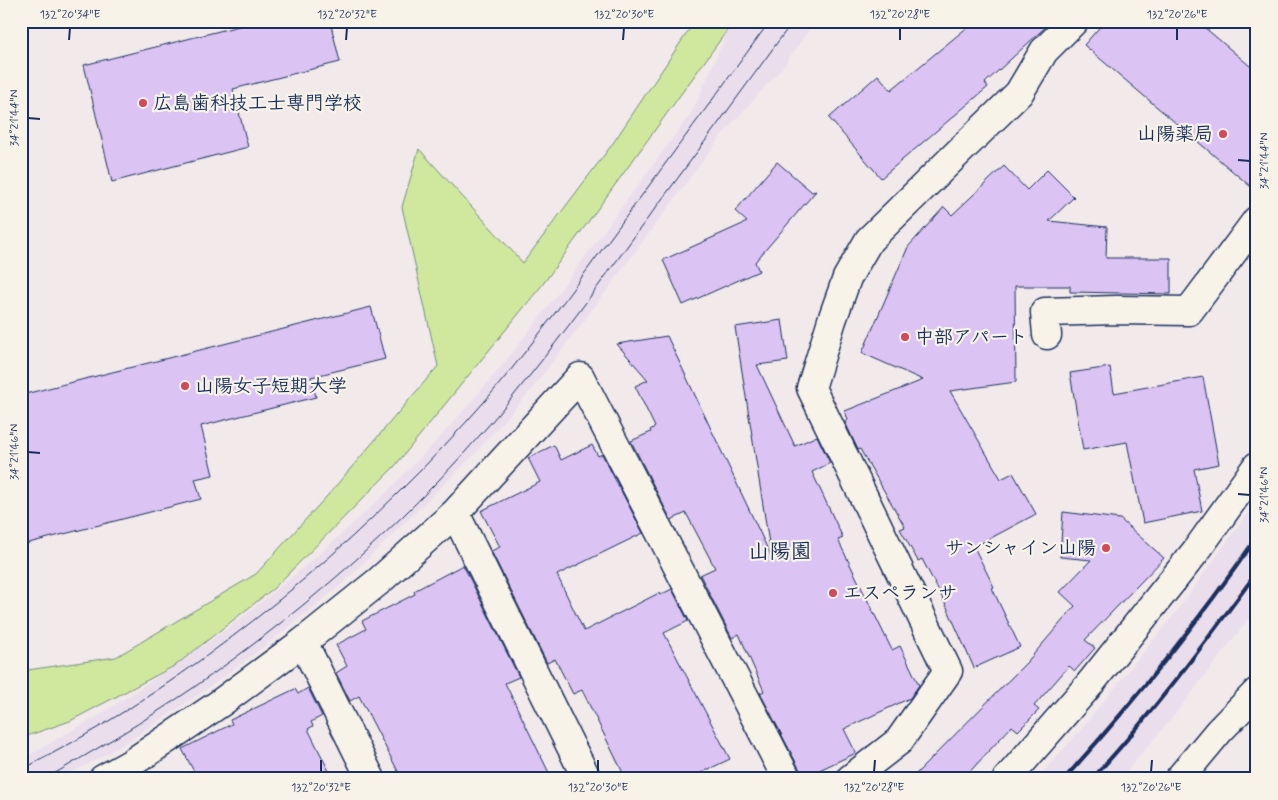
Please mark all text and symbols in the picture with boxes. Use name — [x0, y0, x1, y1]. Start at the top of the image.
text: 132°20'34"E — [39, 7, 101, 23]
text: 132°20'32"E — [317, 7, 377, 23]
text: 132°20'30"E — [594, 7, 654, 23]
text: 132°20'28"E — [870, 7, 930, 23]
text: 132°20'26"E — [1147, 7, 1207, 23]
text: 34°21'44"N — [7, 90, 23, 146]
place label: 広島歯科技工士専門学校 — [153, 91, 362, 116]
marker: 広島歯科技工士専門学校 — [137, 97, 149, 109]
place label: 山陽薬局 — [1137, 122, 1213, 147]
marker: 山陽薬局 — [1217, 128, 1229, 140]
text: 34°21'44"N — [1257, 133, 1273, 189]
place label: 中部アパート — [915, 325, 1028, 350]
marker: 中部アパート — [899, 331, 911, 343]
place label: 山陽女子短期大学 — [195, 374, 347, 399]
marker: 山陽女子短期大学 — [179, 380, 191, 392]
text: 34°21'46"N — [7, 424, 23, 480]
text: 34°21'46"N — [1257, 467, 1273, 523]
place label: サンシャイン山陽 — [945, 536, 1096, 561]
district label: 山陽園 — [749, 538, 812, 566]
marker: サンシャイン山陽 — [1100, 542, 1112, 554]
place label: エスペランサ — [843, 581, 957, 606]
marker: エスペランサ — [827, 587, 839, 599]
text: 132°20'32"E — [291, 780, 351, 796]
text: 132°20'30"E — [568, 780, 628, 796]
text: 132°20'28"E — [844, 780, 904, 796]
text: 132°20'26"E — [1121, 780, 1181, 796]

